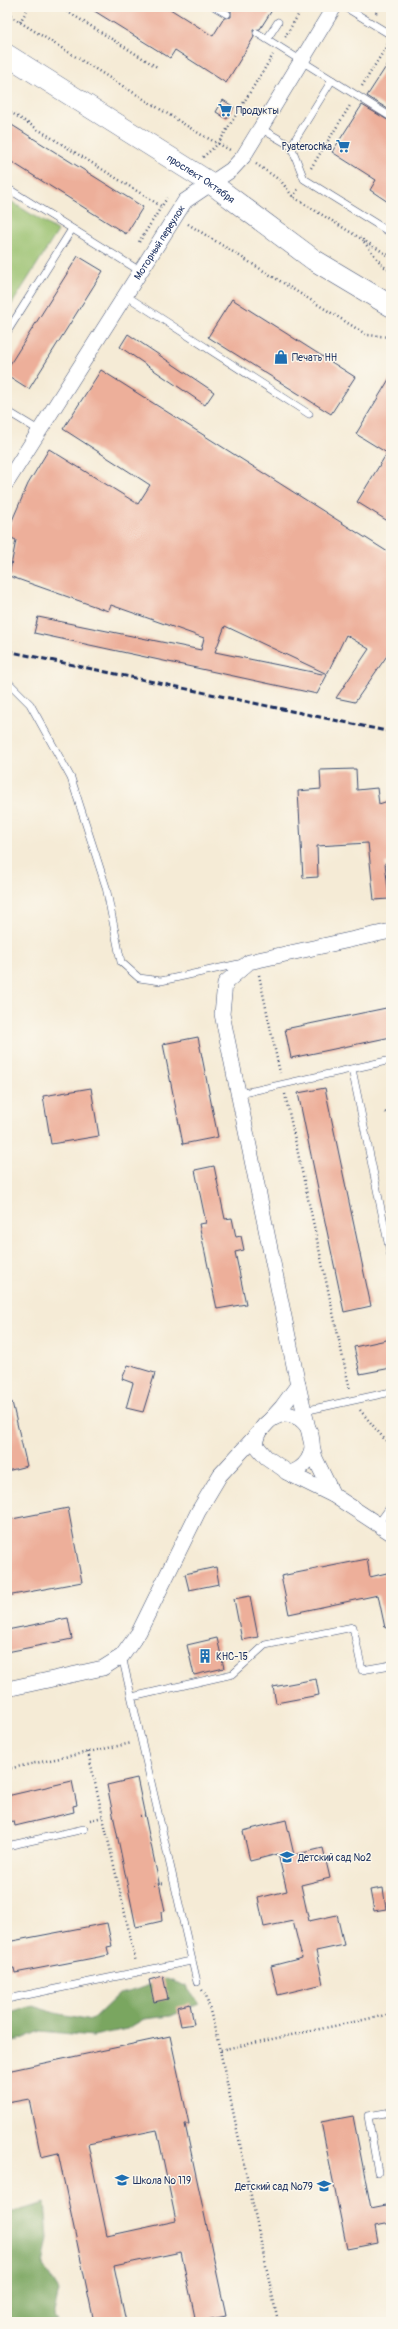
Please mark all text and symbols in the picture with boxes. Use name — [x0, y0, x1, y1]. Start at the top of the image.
supermarket icon: Продукты — [217, 102, 233, 118]
place label: Продукты — [236, 105, 279, 117]
supermarket icon: Pyaterochka — [335, 138, 351, 154]
place label: Pyaterochka — [282, 141, 332, 153]
street label: проспект Октября — [164, 152, 237, 206]
street label: Моторный переулок — [132, 203, 188, 282]
shop icon: Печать НН — [273, 349, 289, 365]
place label: Печать НН — [292, 352, 337, 364]
building icon: КНС-15 — [197, 1648, 213, 1664]
place label: КНС-15 — [216, 1651, 248, 1663]
school or university icon: Детский сад №2 — [279, 1849, 295, 1865]
place label: Детский сад №2 — [297, 1852, 372, 1864]
school or university icon: Школа № 119 — [114, 2172, 130, 2188]
place label: Школа № 119 — [133, 2175, 191, 2187]
school or university icon: Детский сад №79 — [316, 2178, 332, 2194]
place label: Детский сад №79 — [234, 2181, 313, 2193]

